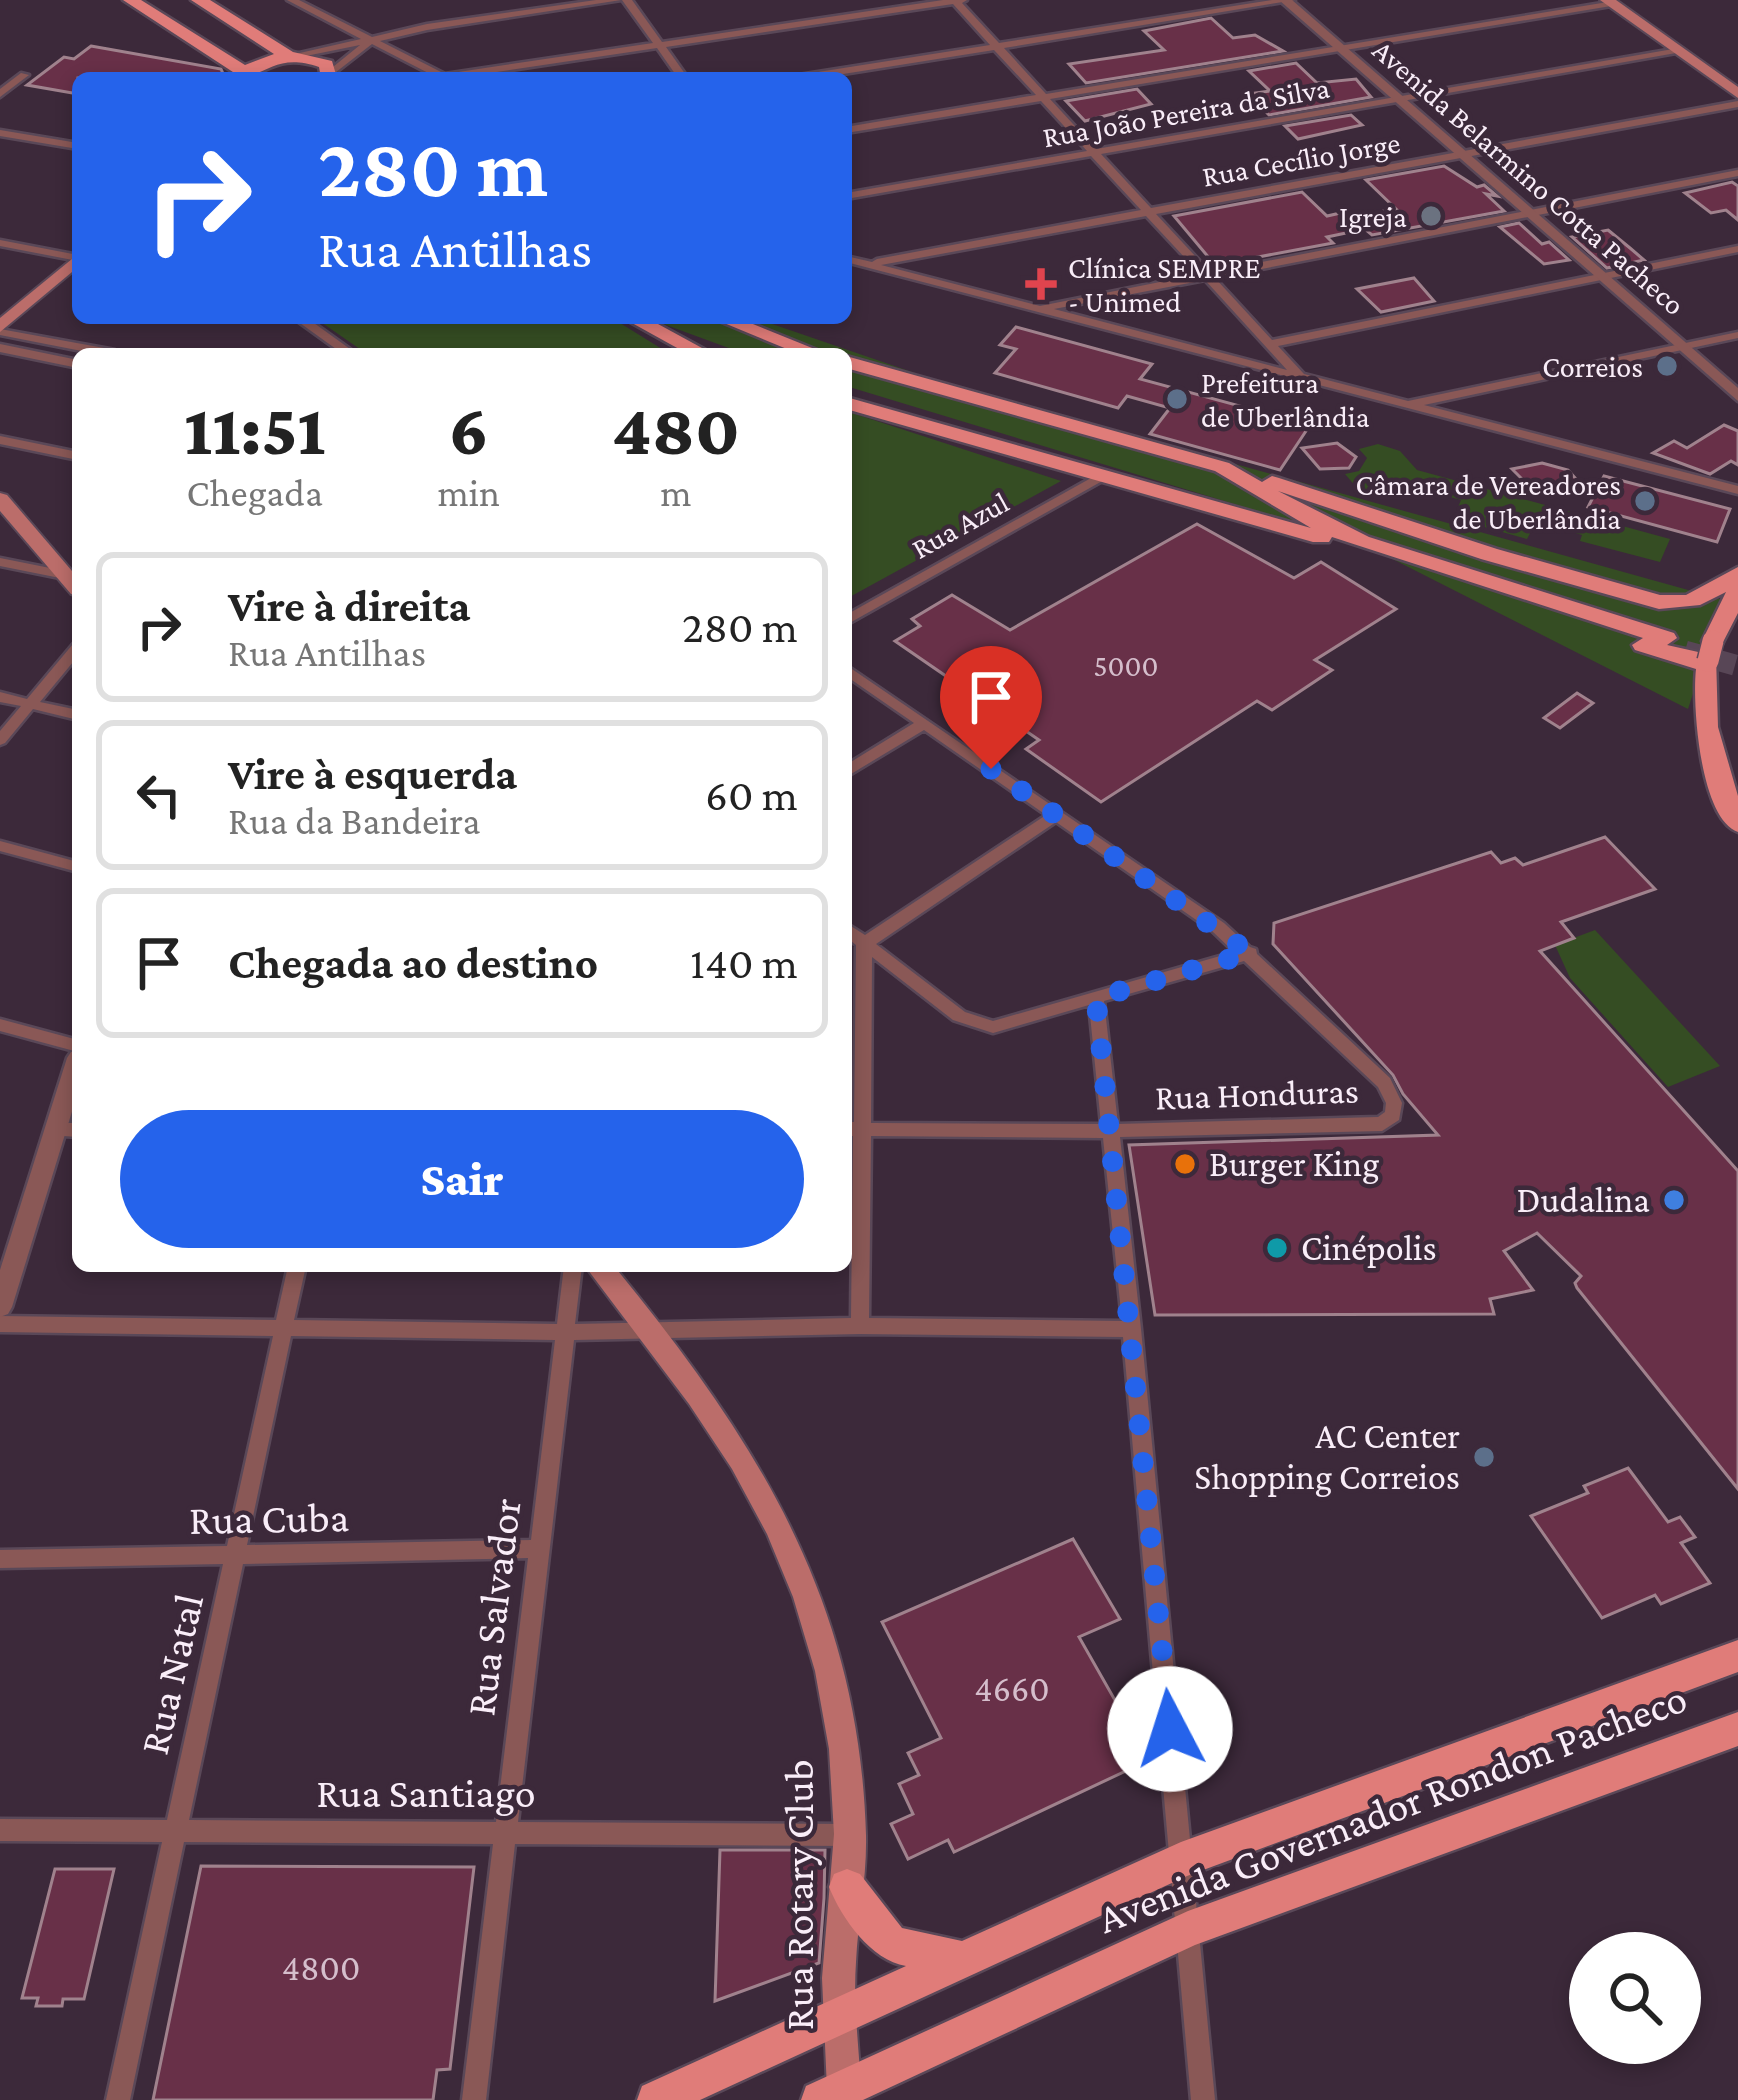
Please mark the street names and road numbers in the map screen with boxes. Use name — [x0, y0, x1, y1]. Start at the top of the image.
street label: Avenida Belarmino Cotta Pacheco — [1366, 33, 1692, 321]
street label: Rua João Pereira da Silva — [1040, 70, 1332, 153]
street label: Rua Cecílio Jorge — [1199, 125, 1403, 194]
street label: Rua Azul — [906, 485, 1014, 565]
street label: Rua Honduras — [1154, 1070, 1360, 1118]
street label: Rua Cuba — [188, 1493, 350, 1543]
street label: Rua Salvador — [456, 1495, 530, 1718]
street label: Rua Natal — [130, 1589, 212, 1759]
street label: Avenida Governador Rondon Pacheco — [1091, 1674, 1693, 1942]
street label: Rua Rotary Club — [775, 1760, 822, 2031]
street label: Rua Santiago — [316, 1769, 536, 1816]

